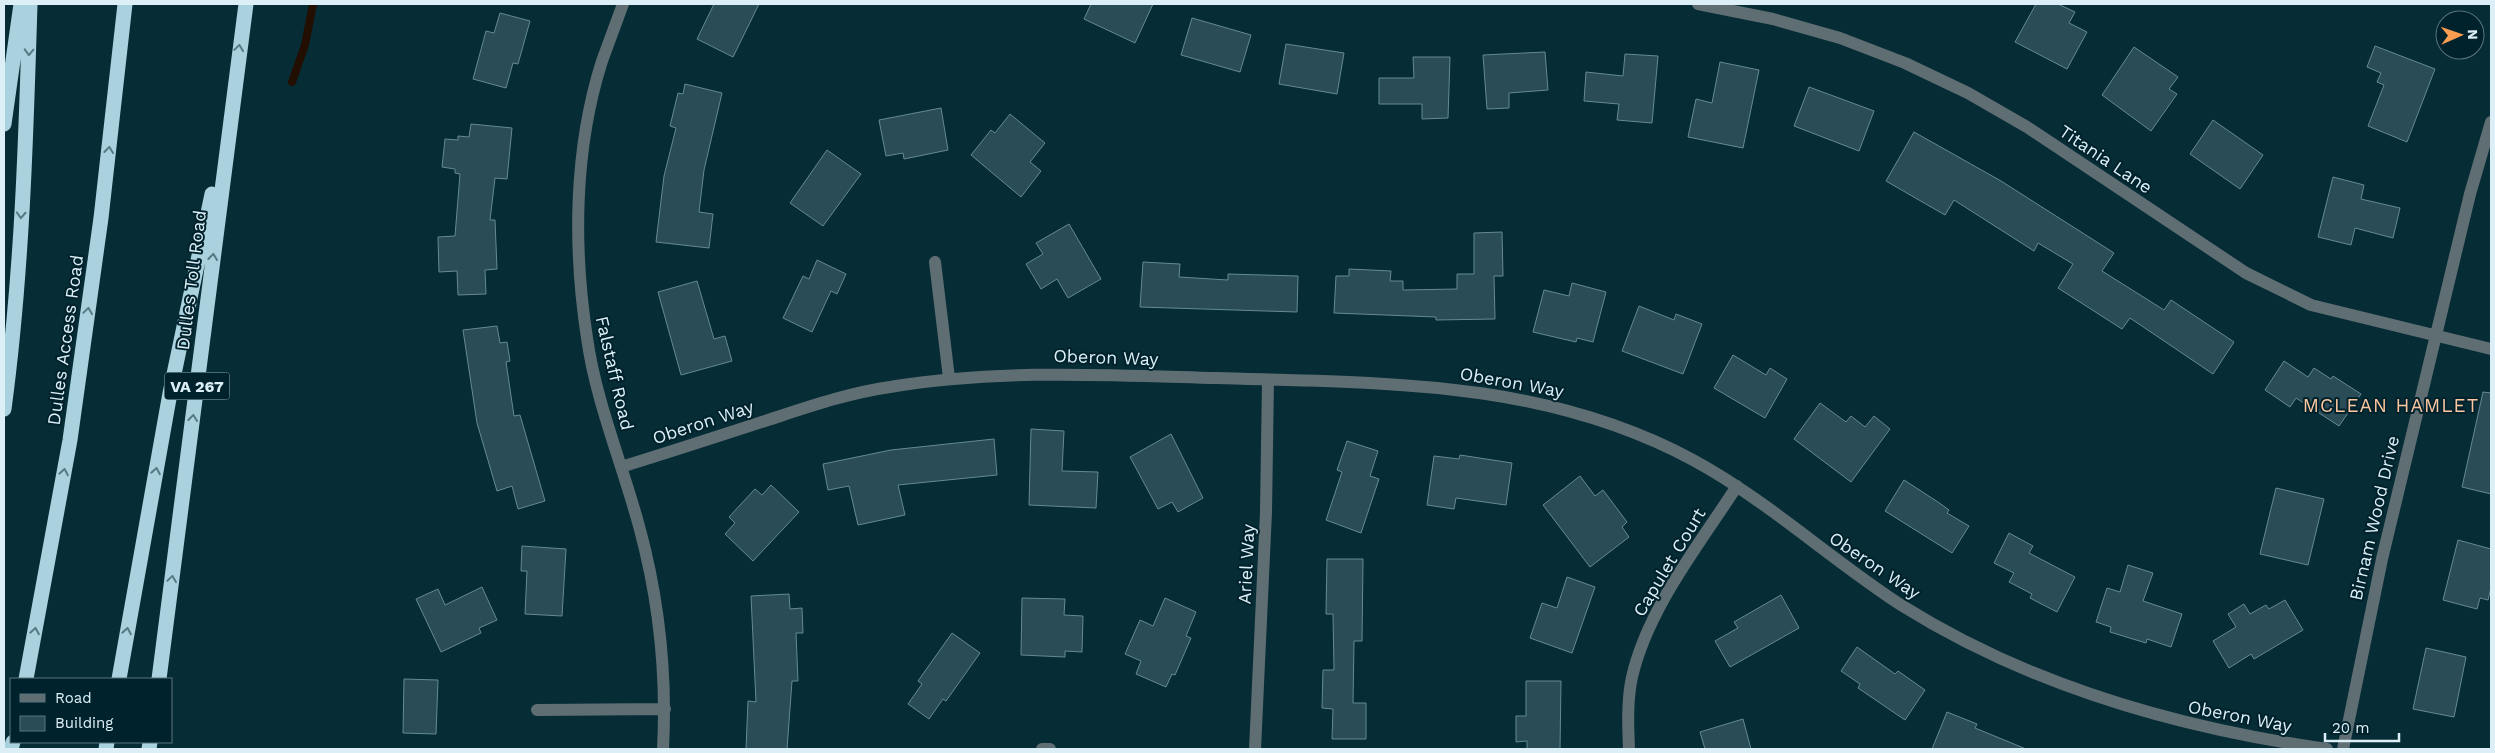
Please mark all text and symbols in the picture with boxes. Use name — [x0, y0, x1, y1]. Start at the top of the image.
north arrow — [2435, 10, 2485, 60]
text: N — [2465, 29, 2481, 40]
one-way arrow — [234, 44, 244, 52]
one-way arrow — [23, 49, 34, 57]
street label: Titania Lane — [2056, 120, 2156, 198]
one-way arrow — [103, 145, 114, 153]
street label: Dulles Toll Road — [172, 209, 210, 351]
one-way arrow — [16, 211, 27, 219]
one-way arrow — [207, 252, 218, 260]
street label: Dulles Access Road — [43, 254, 87, 426]
one-way arrow — [82, 306, 93, 314]
street label: Falstaff Road — [592, 314, 638, 432]
street label: Oberon Way — [1053, 345, 1160, 369]
street label: Oberon Way — [1458, 363, 1566, 402]
road number: VA 267 — [164, 372, 230, 400]
district label: MCLEAN HAMLET — [2303, 394, 2479, 417]
street label: Oberon Way — [650, 396, 757, 448]
one-way arrow — [187, 413, 198, 421]
street label: Birnam Wood Drive — [2345, 434, 2403, 602]
one-way arrow — [59, 467, 69, 476]
one-way arrow — [150, 467, 161, 476]
street label: Capulet Court — [1628, 504, 1710, 620]
street label: Ariel Way — [1233, 523, 1259, 605]
street label: Oberon Way — [1825, 527, 1925, 604]
one-way arrow — [166, 575, 177, 583]
one-way arrow — [30, 627, 40, 636]
one-way arrow — [122, 627, 132, 636]
legend — [10, 678, 172, 743]
text: Road — [55, 689, 92, 707]
street label: Oberon Way — [2186, 696, 2294, 736]
scale bar — [2325, 710, 2399, 742]
text: Building — [55, 714, 113, 732]
text: 20 m — [2332, 719, 2370, 737]

